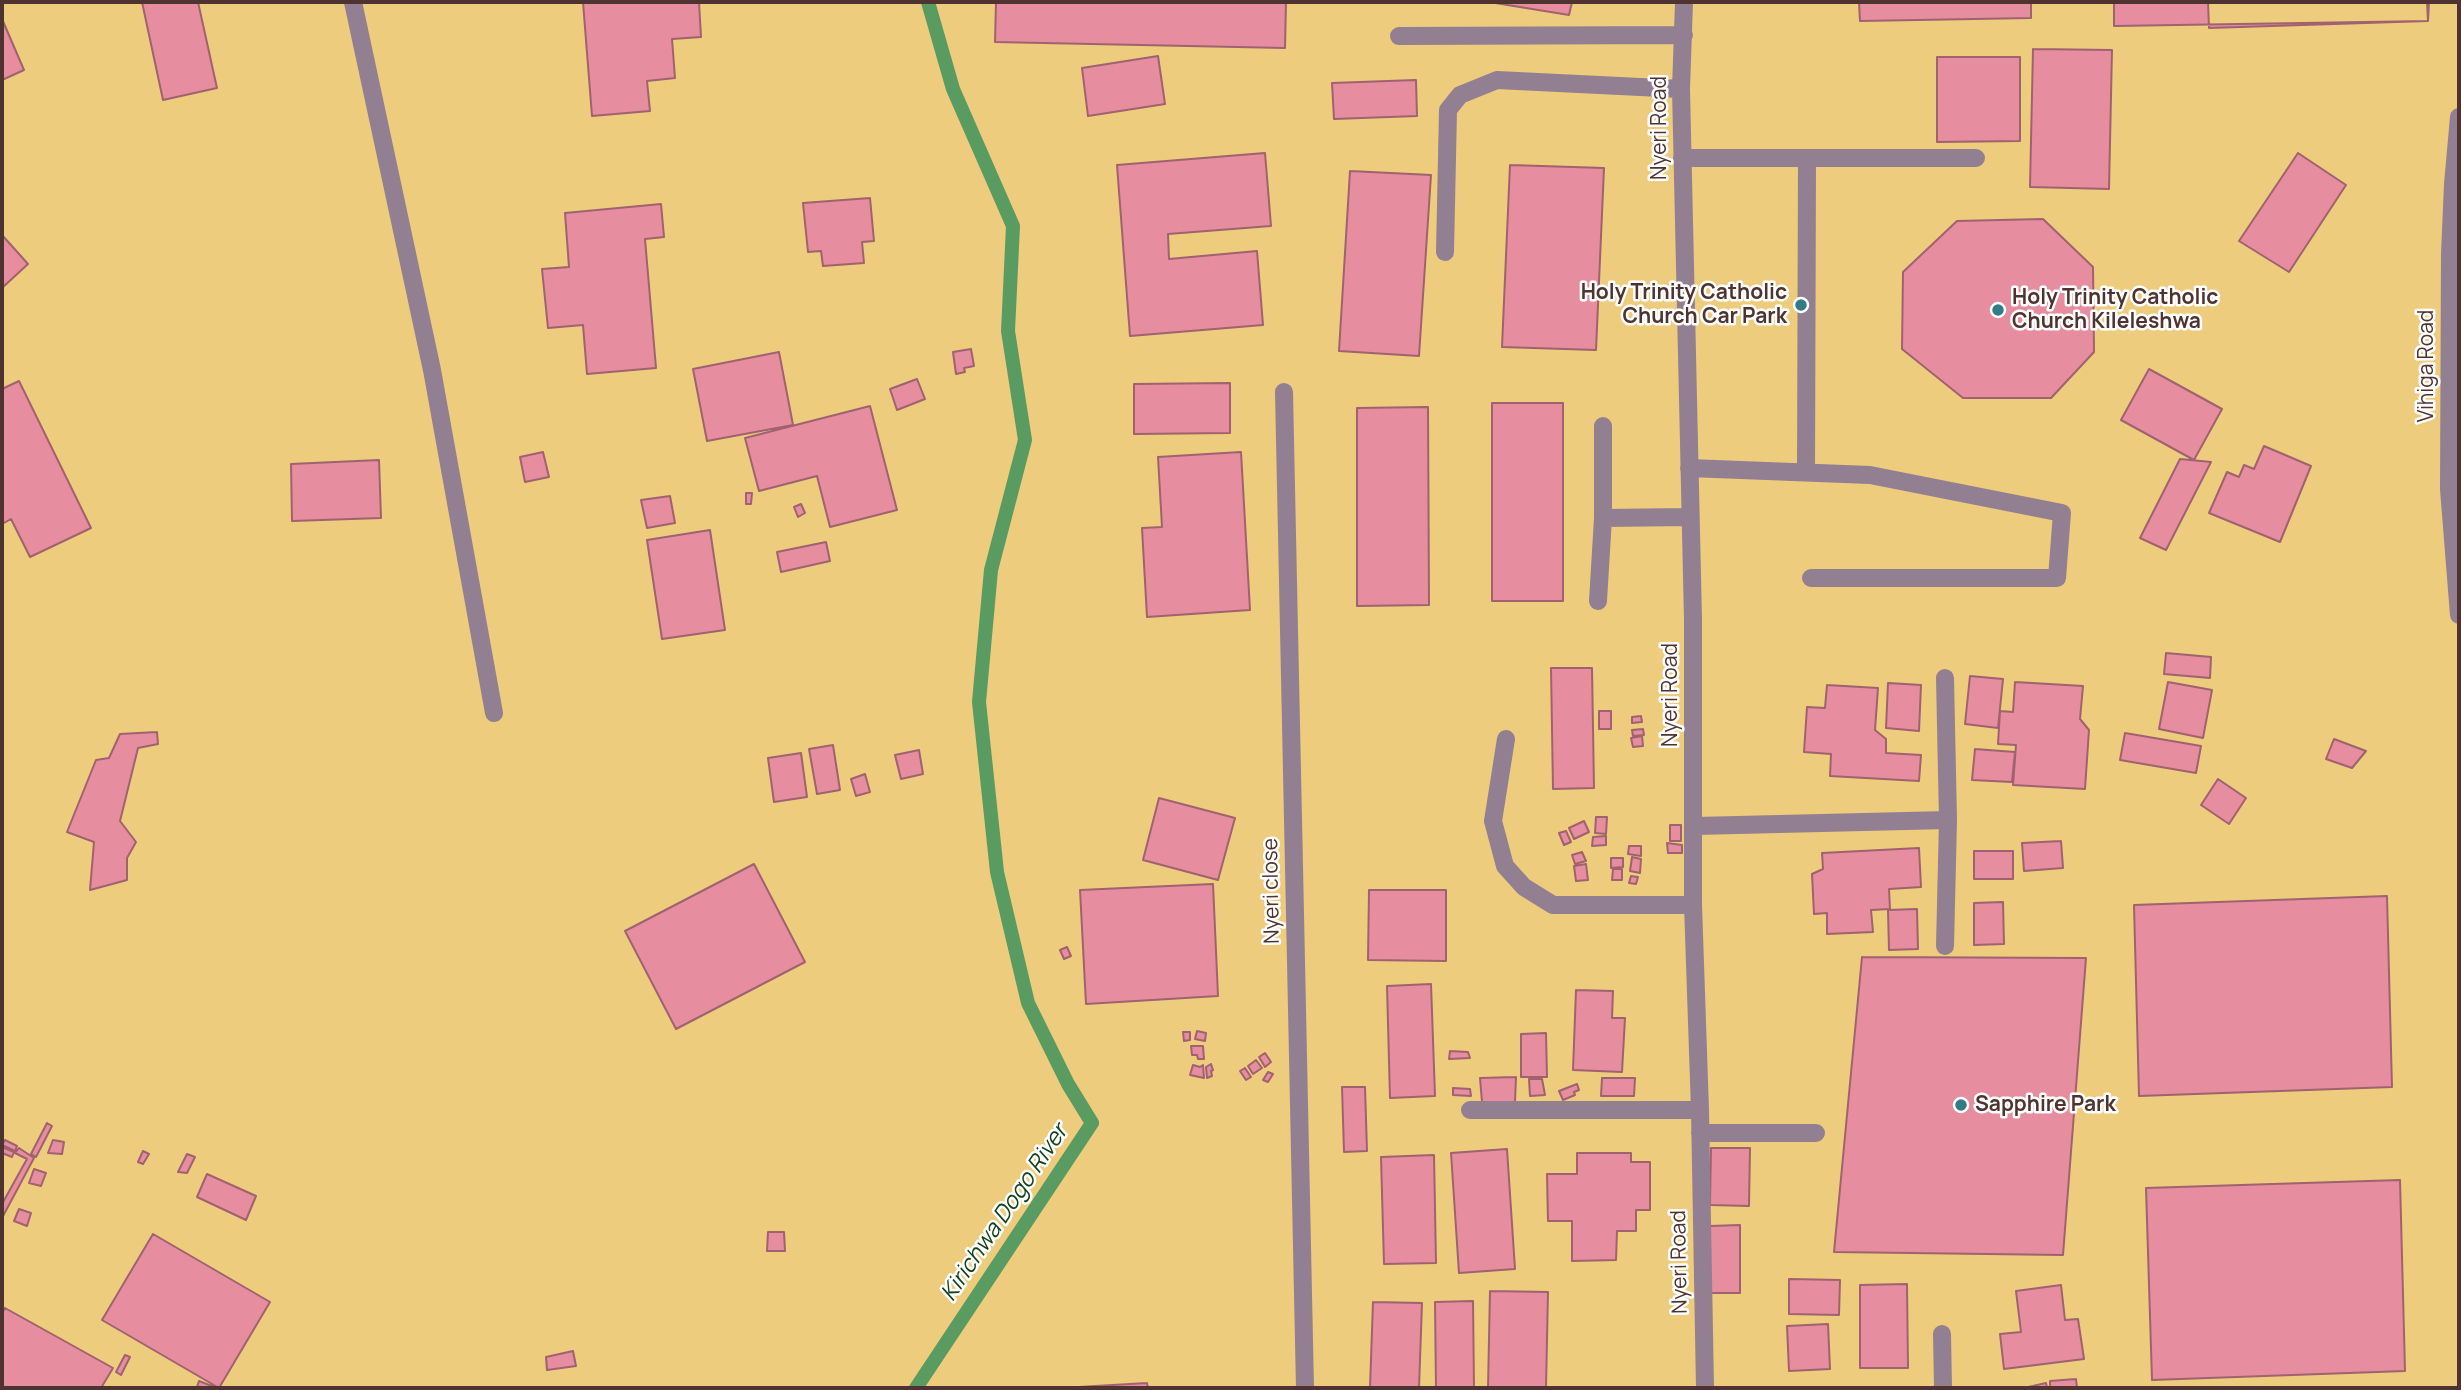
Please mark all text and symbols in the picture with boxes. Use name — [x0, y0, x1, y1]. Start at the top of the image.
street label: Nyeri Road — [1647, 76, 1673, 180]
place label: Holy Trinity Catholic Church Car Park — [1581, 280, 1787, 330]
place label: Holy Trinity Catholic Church Kileleshwa — [2012, 285, 2218, 335]
marker: Holy Trinity Catholic Church Car Park — [1793, 297, 1809, 313]
marker: Holy Trinity Catholic Church Kileleshwa — [1990, 302, 2006, 318]
street label: Vihiga Road — [2414, 310, 2440, 422]
street label: Nyeri Road — [1658, 643, 1684, 747]
street label: Nyeri close — [1258, 838, 1286, 944]
place label: Sapphire Park — [1975, 1092, 2116, 1118]
marker: Sapphire Park — [1953, 1097, 1969, 1113]
water label: Kirichwa Dogo River — [936, 1119, 1074, 1307]
street label: Nyeri Road — [1666, 1210, 1694, 1314]

